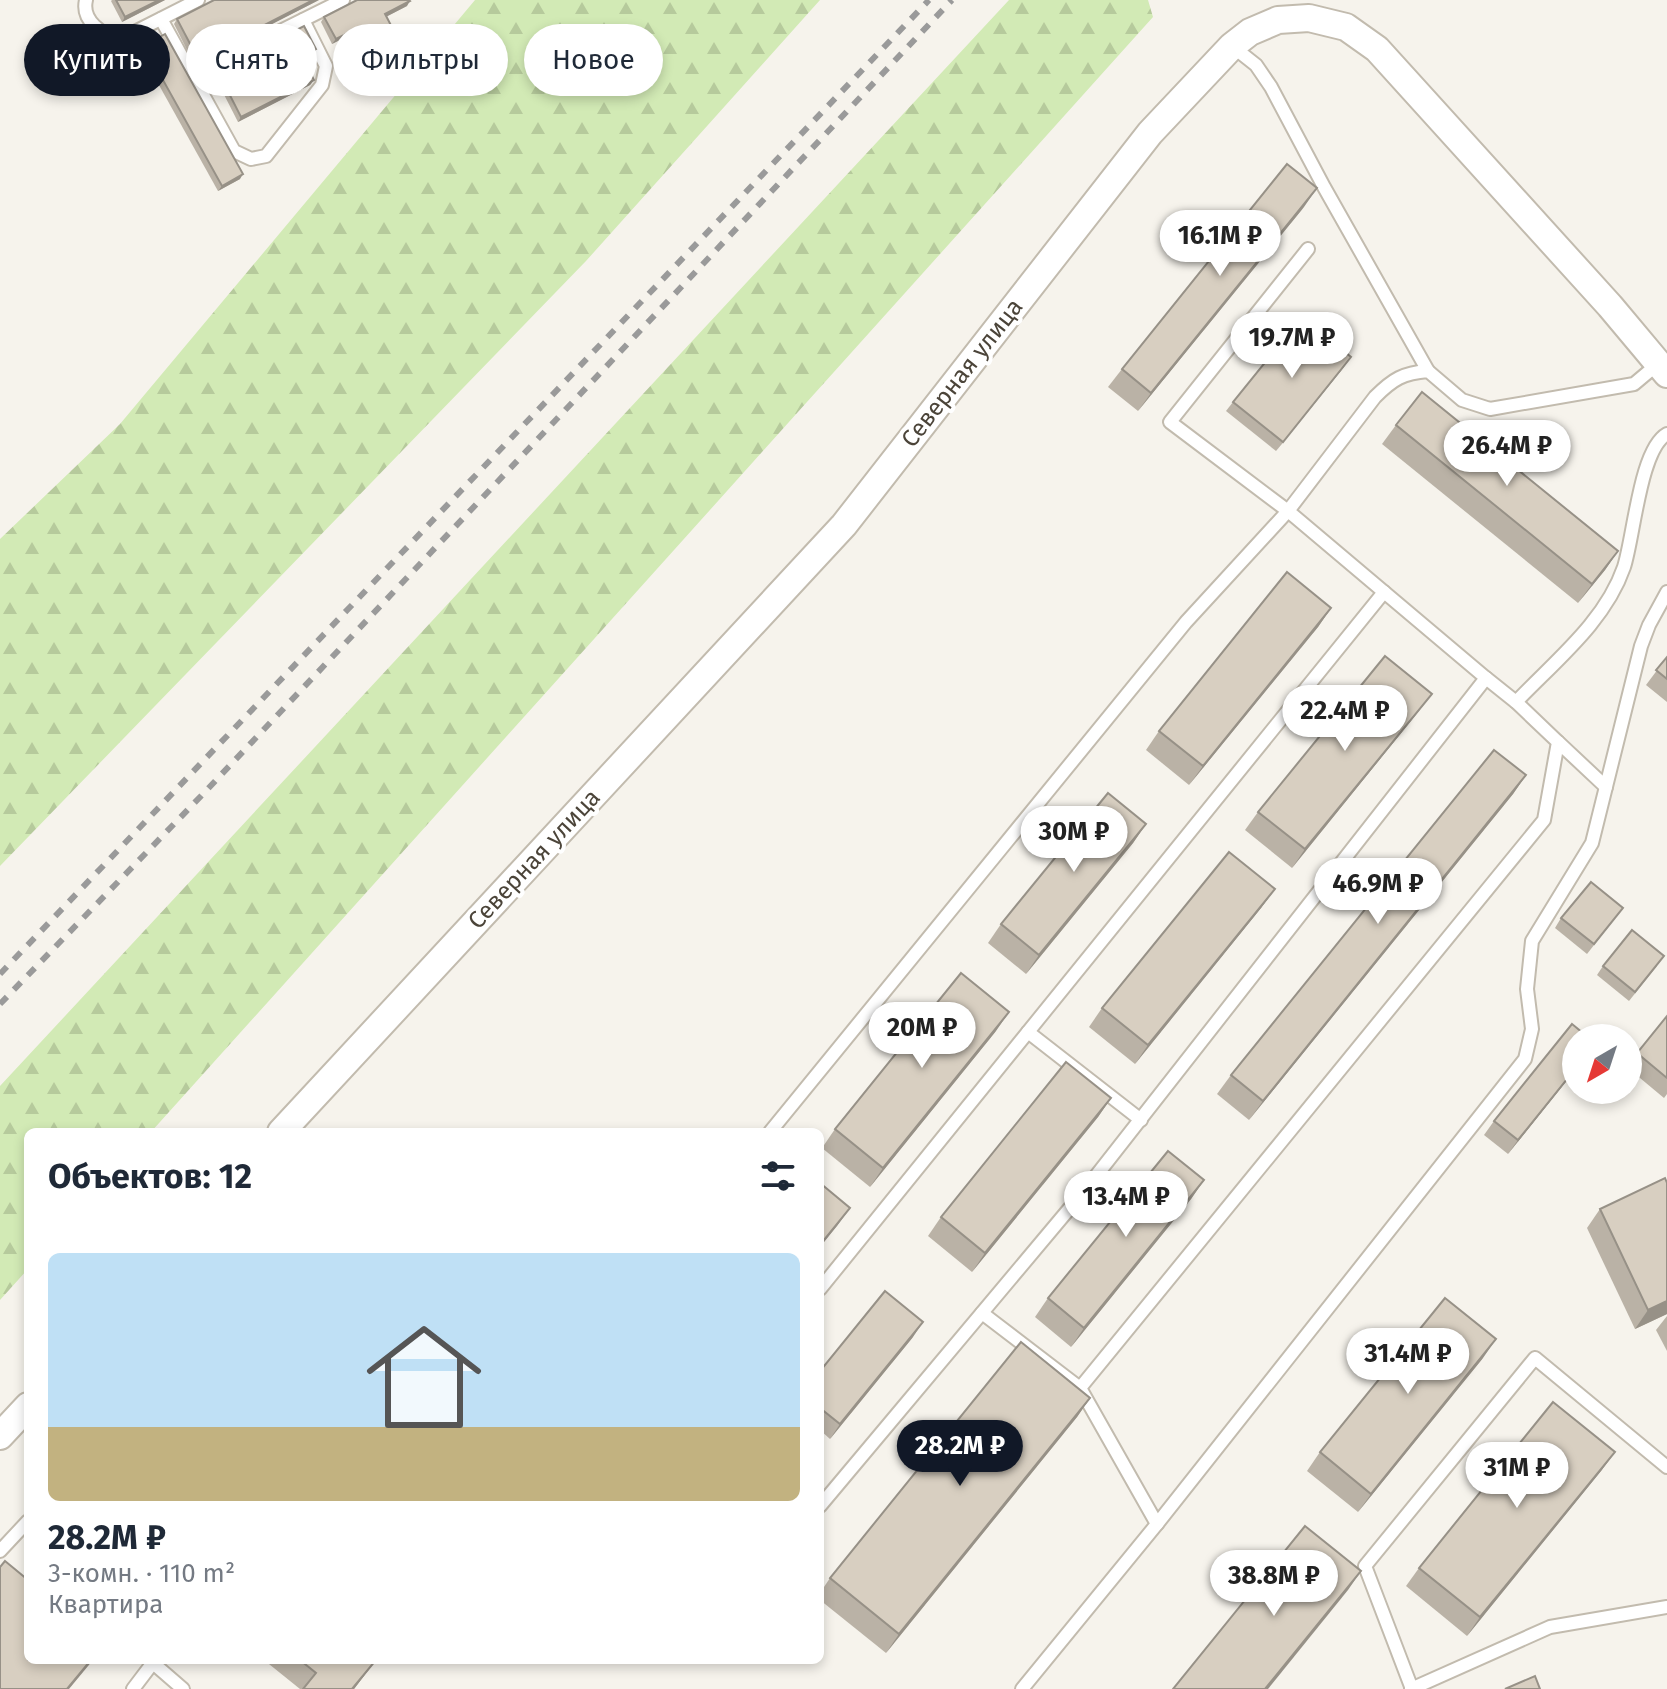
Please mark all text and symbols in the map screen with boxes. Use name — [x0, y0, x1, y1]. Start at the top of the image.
chip: Купить — [24, 24, 170, 96]
chip: Снять — [186, 24, 317, 96]
chip: Фильтры — [333, 24, 508, 96]
chip: Новое — [524, 24, 663, 96]
pin: 16.1M ₽ — [1146, 210, 1294, 278]
text: 16.1M ₽ — [1178, 220, 1262, 251]
street label: Северная улица — [895, 293, 1029, 453]
pin: 19.7M ₽ — [1218, 312, 1366, 380]
text: 19.7M ₽ — [1248, 322, 1336, 353]
pin: 26.4M ₽ — [1433, 420, 1581, 488]
text: 26.4M ₽ — [1462, 430, 1552, 461]
pin: 22.4M ₽ — [1271, 685, 1419, 753]
text: 22.4M ₽ — [1300, 695, 1390, 726]
street label: Северная улица — [462, 783, 606, 935]
pin: 30M ₽ — [1018, 806, 1130, 874]
text: 30M ₽ — [1039, 816, 1109, 847]
pin: 46.9M ₽ — [1304, 858, 1452, 926]
text: 46.9M ₽ — [1332, 868, 1424, 899]
pin: 20M ₽ — [866, 1002, 978, 1070]
text: 20M ₽ — [887, 1012, 957, 1043]
north arrow — [1562, 1024, 1642, 1104]
map controls — [1562, 1024, 1642, 1104]
icon: filters — [756, 1154, 800, 1198]
text: Объектов: 12 — [48, 1156, 252, 1197]
pin: 13.4M ₽ — [1052, 1171, 1200, 1239]
text: 13.4M ₽ — [1082, 1181, 1170, 1212]
icon: home — [352, 1305, 496, 1449]
pin: 31.4M ₽ — [1334, 1328, 1482, 1396]
text: 31.4M ₽ — [1364, 1338, 1452, 1369]
pin: 28.2M ₽ — [886, 1420, 1034, 1488]
text: 28.2M ₽ — [915, 1430, 1005, 1461]
pin: 31M ₽ — [1461, 1442, 1573, 1510]
text: 31M ₽ — [1483, 1452, 1551, 1483]
text: 28.2M ₽ — [48, 1517, 166, 1558]
pin: 38.8M ₽ — [1200, 1550, 1348, 1618]
text: 3-комн. · 110 m² — [48, 1558, 235, 1589]
text: 38.8M ₽ — [1228, 1560, 1320, 1591]
text: Квартира — [48, 1589, 163, 1620]

